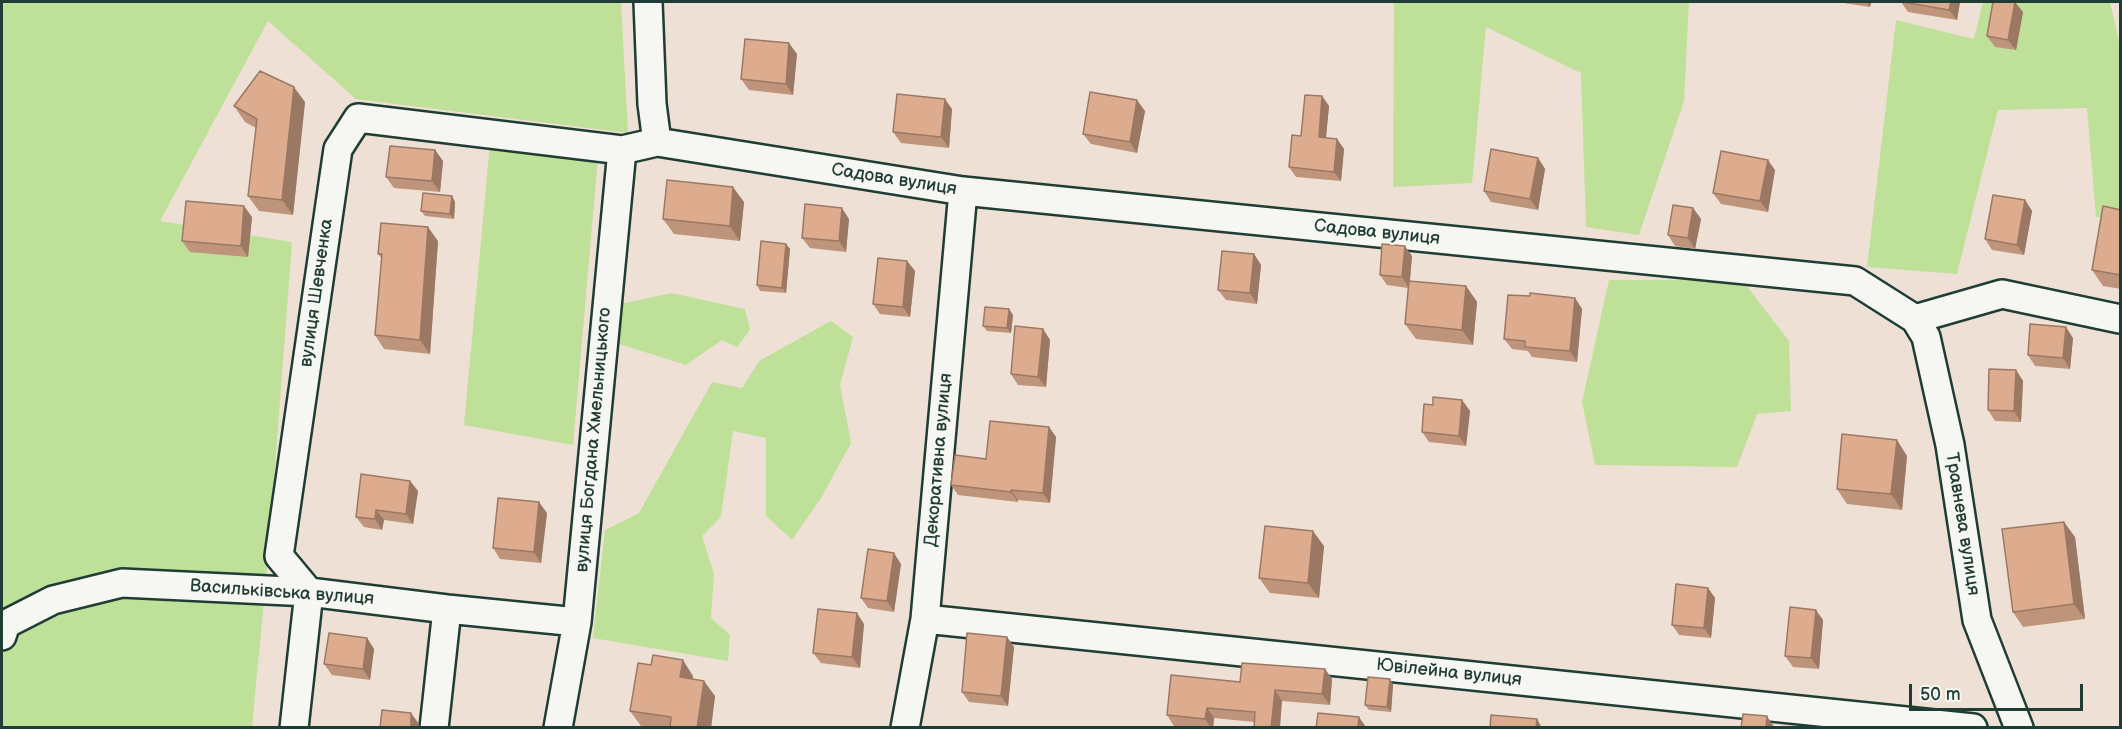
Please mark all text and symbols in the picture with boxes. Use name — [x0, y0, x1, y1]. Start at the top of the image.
street label: Садова вулиця — [830, 159, 958, 201]
street label: Садова вулиця — [1313, 216, 1441, 250]
street label: вулиця Шевченка — [296, 217, 338, 369]
street label: вулиця Богдана Хмельницького — [572, 307, 616, 573]
street label: Декоративна вулиця — [921, 372, 957, 548]
street label: Травнева вулиця — [1940, 451, 1984, 597]
street label: Васильківська вулиця — [189, 576, 375, 610]
street label: Ювілейна вулиця — [1375, 655, 1523, 691]
scale bar — [1912, 672, 2086, 710]
text: 50 m — [1920, 684, 1961, 705]

